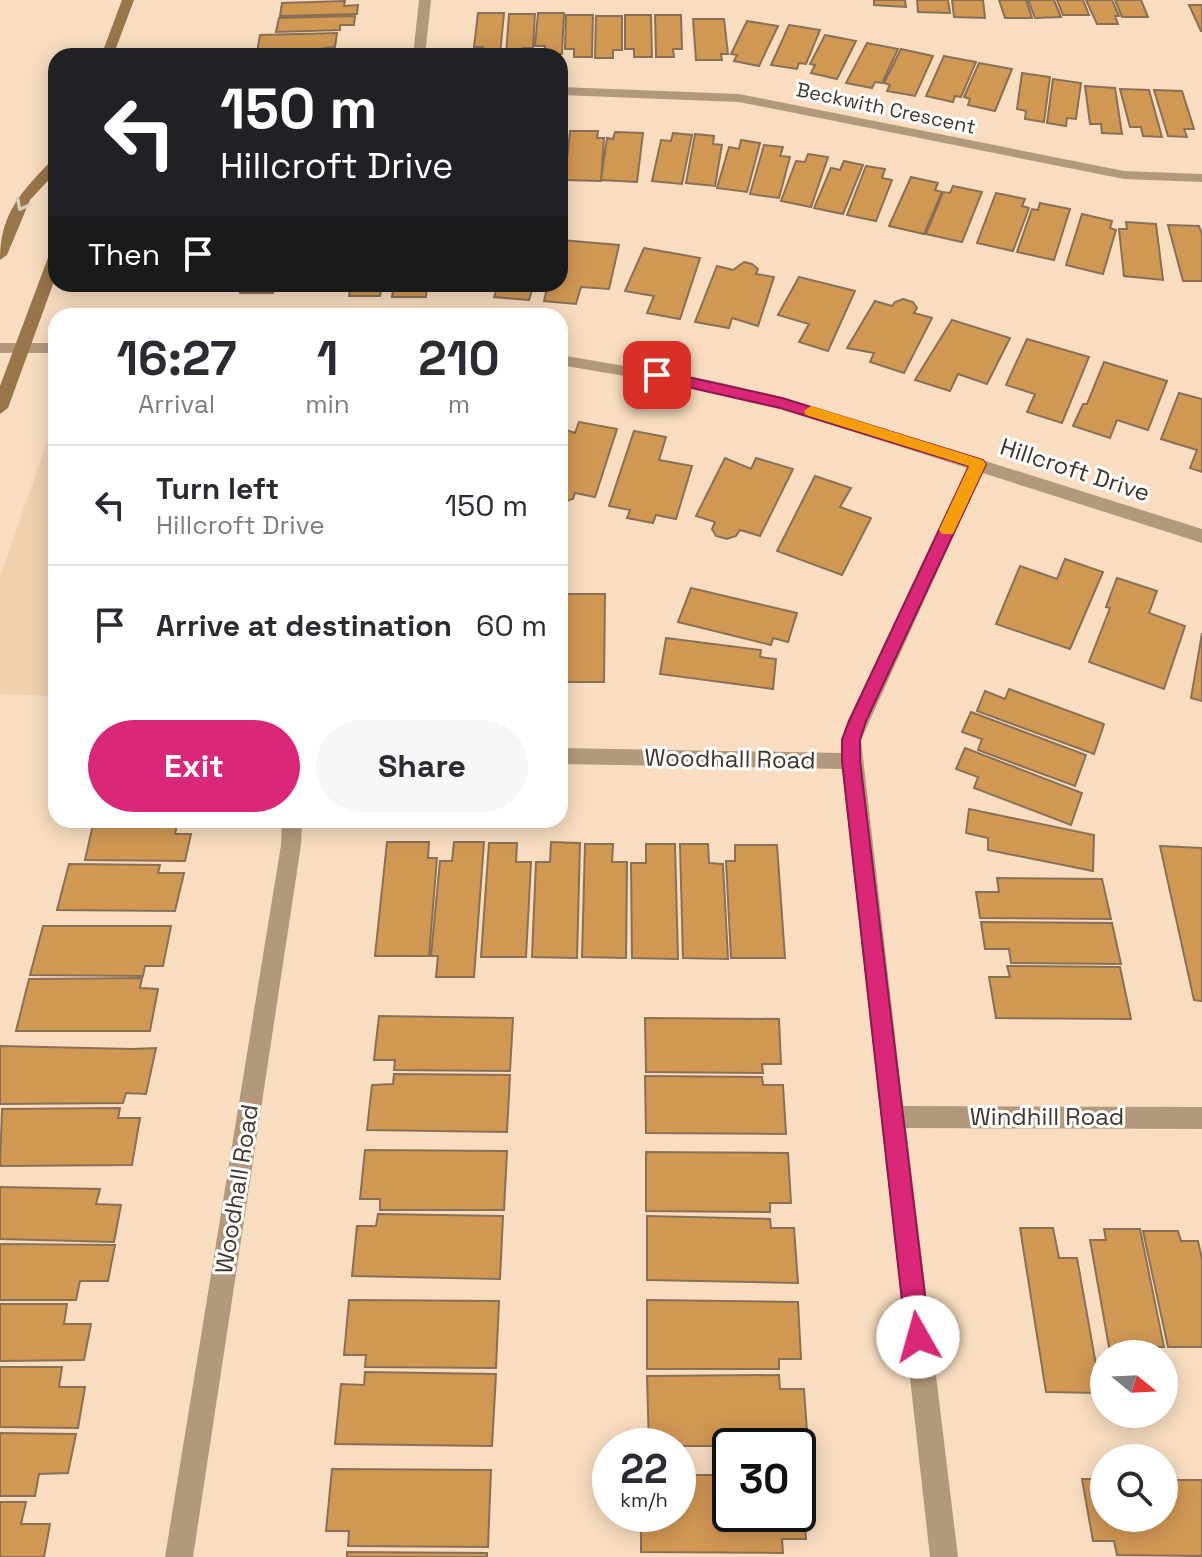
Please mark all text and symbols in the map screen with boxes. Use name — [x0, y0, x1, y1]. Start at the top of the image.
text: 150 m — [220, 73, 377, 144]
street label: Beckwith Crescent — [794, 76, 978, 140]
icon: left — [88, 80, 192, 184]
text: Hillcroft Drive — [220, 143, 453, 189]
one-way arrow — [16, 197, 31, 212]
icon: arrive — [176, 232, 220, 276]
text: Then — [88, 235, 160, 274]
text: 16:27 — [116, 328, 237, 389]
text: 1 — [317, 328, 338, 389]
text: 210 — [418, 328, 500, 389]
pin — [623, 341, 691, 409]
icon: arrive — [635, 353, 679, 397]
text: Arrival — [138, 387, 215, 421]
text: min — [305, 387, 350, 421]
text: m — [448, 387, 470, 421]
street label: Hillcroft Drive — [996, 431, 1154, 508]
text: Turn left — [156, 469, 279, 508]
icon: left — [88, 483, 132, 527]
text: 150 m — [445, 486, 528, 525]
text: Hillcroft Drive — [156, 508, 325, 542]
icon: arrive — [88, 603, 132, 647]
text: Arrive at destination — [156, 606, 452, 645]
text: 60 m — [476, 606, 547, 645]
button: Exit — [88, 720, 300, 812]
button: Share — [316, 720, 528, 812]
street label: Woodhall Road — [644, 742, 816, 775]
street label: Windhill Road — [970, 1101, 1124, 1132]
street label: Woodhall Road — [208, 1102, 265, 1276]
position arrow — [876, 1295, 960, 1379]
north arrow — [1090, 1340, 1178, 1428]
map controls — [1090, 1340, 1178, 1532]
speed limit sign: 30 — [712, 1428, 816, 1532]
text: 22 — [620, 1444, 668, 1495]
button: search — [1090, 1444, 1178, 1532]
text: km/h — [620, 1487, 668, 1513]

